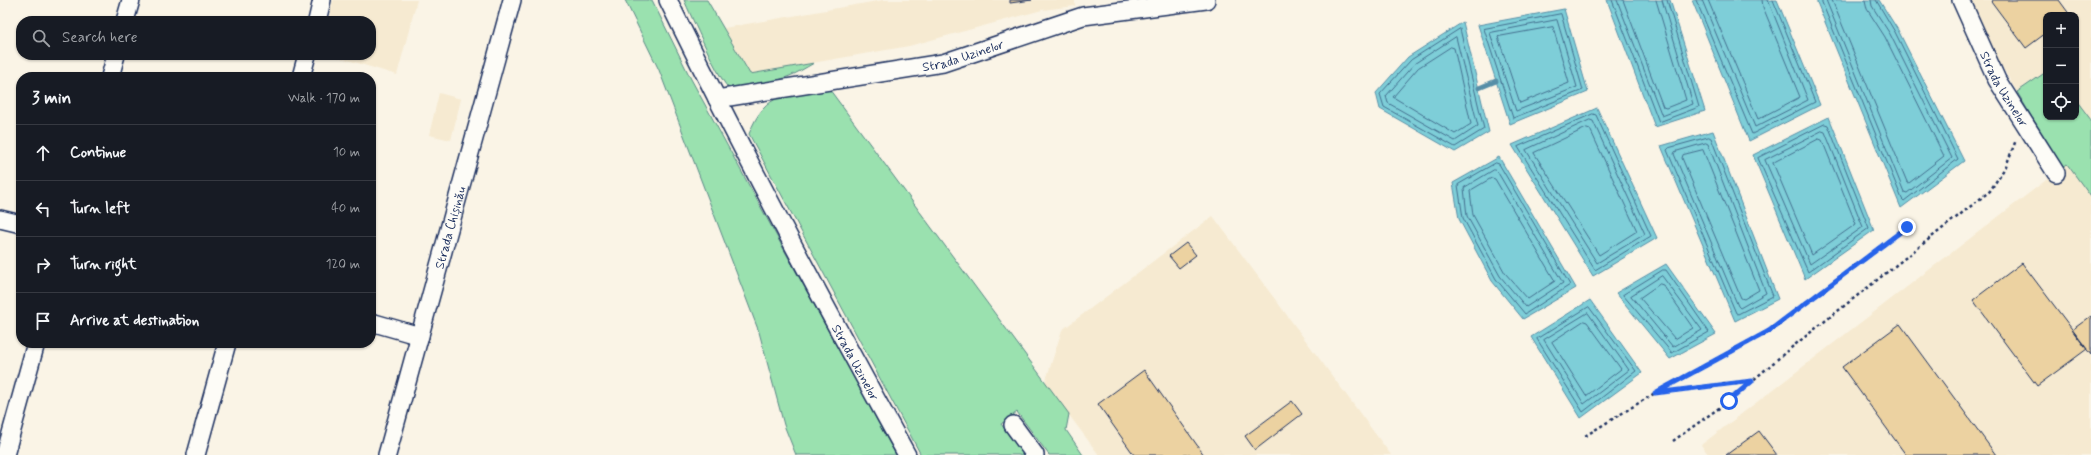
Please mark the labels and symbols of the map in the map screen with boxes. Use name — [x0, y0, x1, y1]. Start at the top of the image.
street label: Strada Uzinelor — [921, 36, 1007, 76]
street label: Strada Uzinelor — [1975, 49, 2032, 131]
street label: Strada Chișinău — [432, 184, 470, 271]
route end — [1898, 218, 1916, 236]
street label: Strada Uzinelor — [827, 322, 883, 404]
route start — [1720, 392, 1738, 410]

